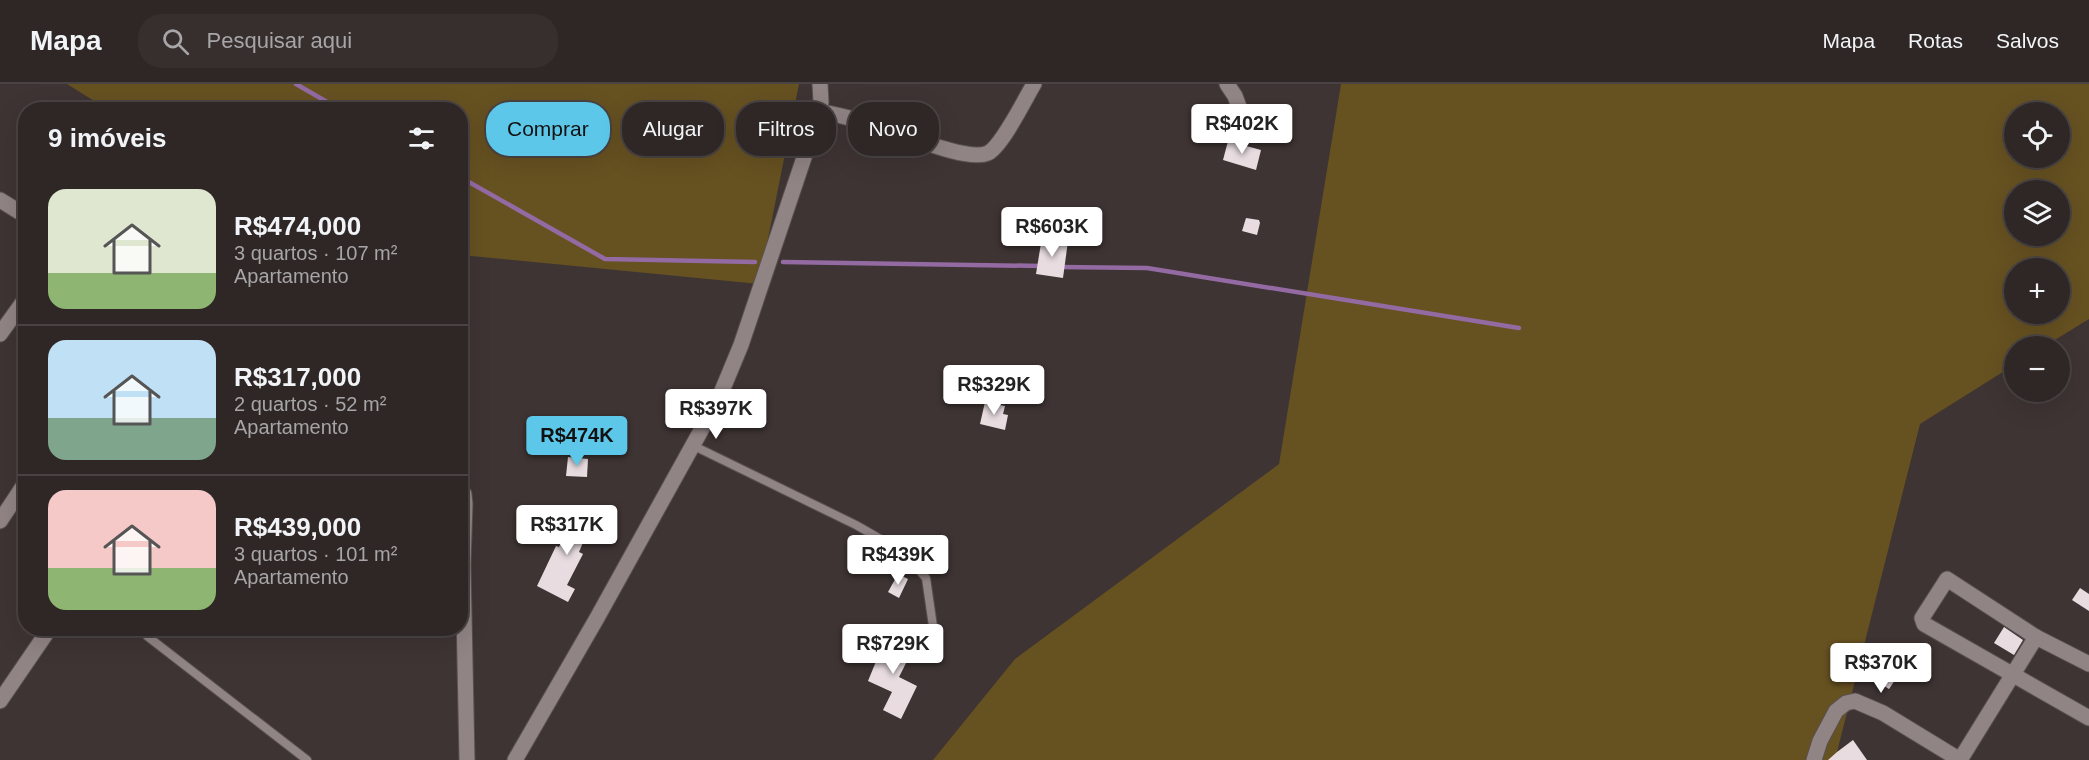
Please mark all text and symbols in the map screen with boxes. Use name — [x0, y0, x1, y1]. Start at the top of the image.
search box — [138, 14, 558, 68]
text: Mapa — [30, 25, 102, 56]
icon: search — [159, 25, 192, 58]
text: Pesquisar aqui — [207, 28, 352, 53]
text: Mapa — [1823, 29, 1875, 52]
text: Rotas — [1908, 29, 1963, 52]
text: Salvos — [1996, 29, 2059, 52]
chip: Comprar — [486, 102, 610, 156]
chip: Alugar — [622, 102, 724, 156]
chip: Filtros — [736, 102, 836, 156]
chip: Novo — [848, 102, 939, 156]
map controls — [2004, 102, 2070, 402]
button: locate — [2004, 102, 2070, 168]
pin: R$402K — [1193, 104, 1291, 155]
text: R$402K — [1205, 112, 1279, 134]
icon: filters — [405, 122, 438, 155]
text: 9 imóveis — [48, 123, 167, 153]
button: layers — [2004, 180, 2070, 246]
pin: R$603K — [1003, 207, 1101, 258]
text: R$474,000 — [234, 211, 361, 241]
icon: home — [96, 213, 168, 285]
text: R$603K — [1015, 215, 1089, 237]
text: 3 quartos · 107 m² — [234, 242, 397, 264]
button: + — [2004, 258, 2070, 324]
text: Apartamento — [234, 265, 349, 287]
button: − — [2004, 336, 2070, 402]
text: R$317,000 — [234, 362, 361, 392]
icon: home — [96, 364, 168, 436]
pin: R$329K — [945, 365, 1043, 416]
text: R$329K — [957, 373, 1031, 395]
pin: R$397K — [667, 389, 765, 440]
text: 2 quartos · 52 m² — [234, 393, 386, 415]
text: R$397K — [679, 397, 753, 419]
text: Apartamento — [234, 416, 349, 438]
pin: R$474K — [528, 416, 626, 467]
text: R$474K — [540, 424, 614, 446]
pin: R$317K — [518, 505, 616, 556]
text: R$439,000 — [234, 512, 361, 542]
text: R$317K — [530, 513, 604, 535]
icon: home — [96, 514, 168, 586]
pin: R$439K — [849, 535, 947, 586]
text: 3 quartos · 101 m² — [234, 543, 397, 565]
text: R$439K — [861, 543, 935, 565]
text: Apartamento — [234, 566, 349, 588]
pin: R$729K — [844, 624, 942, 675]
text: R$729K — [856, 632, 930, 654]
pin: R$370K — [1832, 643, 1930, 694]
text: R$370K — [1844, 651, 1918, 673]

